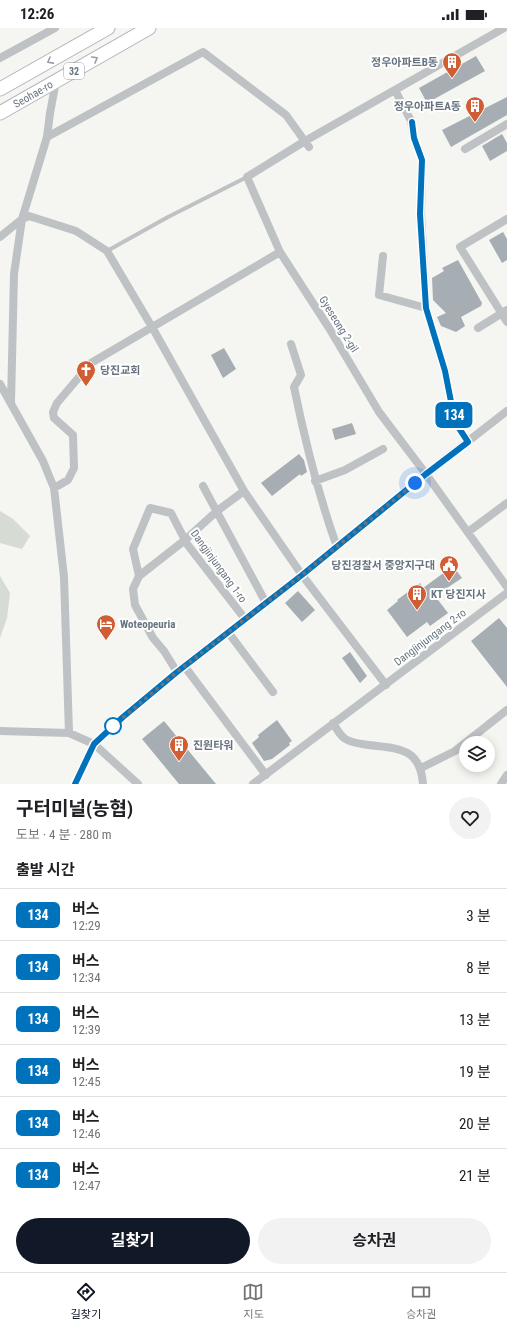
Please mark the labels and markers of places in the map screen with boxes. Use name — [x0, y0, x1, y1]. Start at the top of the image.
building icon: 정우아파트B동 — [441, 51, 463, 79]
place label: 정우아파트B동 — [371, 56, 438, 69]
building icon: 정우아파트A동 — [464, 95, 486, 123]
place label: 정우아파트A동 — [394, 100, 461, 113]
church icon: 당진교회 — [75, 359, 97, 387]
place label: 당진교회 — [100, 364, 140, 377]
public building icon: 당진경찰서 중앙지구대 — [438, 554, 460, 582]
place label: 당진경찰서 중앙지구대 — [331, 559, 435, 572]
building icon: KT 당진지사 — [406, 583, 428, 611]
place label: KT 당진지사 — [431, 588, 486, 601]
hotel icon: Woteopeuria — [95, 613, 117, 641]
place label: Woteopeuria — [120, 618, 175, 631]
unlabelled marker — [104, 717, 122, 735]
building icon: 진원타워 — [168, 734, 190, 762]
place label: 진원타워 — [193, 739, 233, 752]

